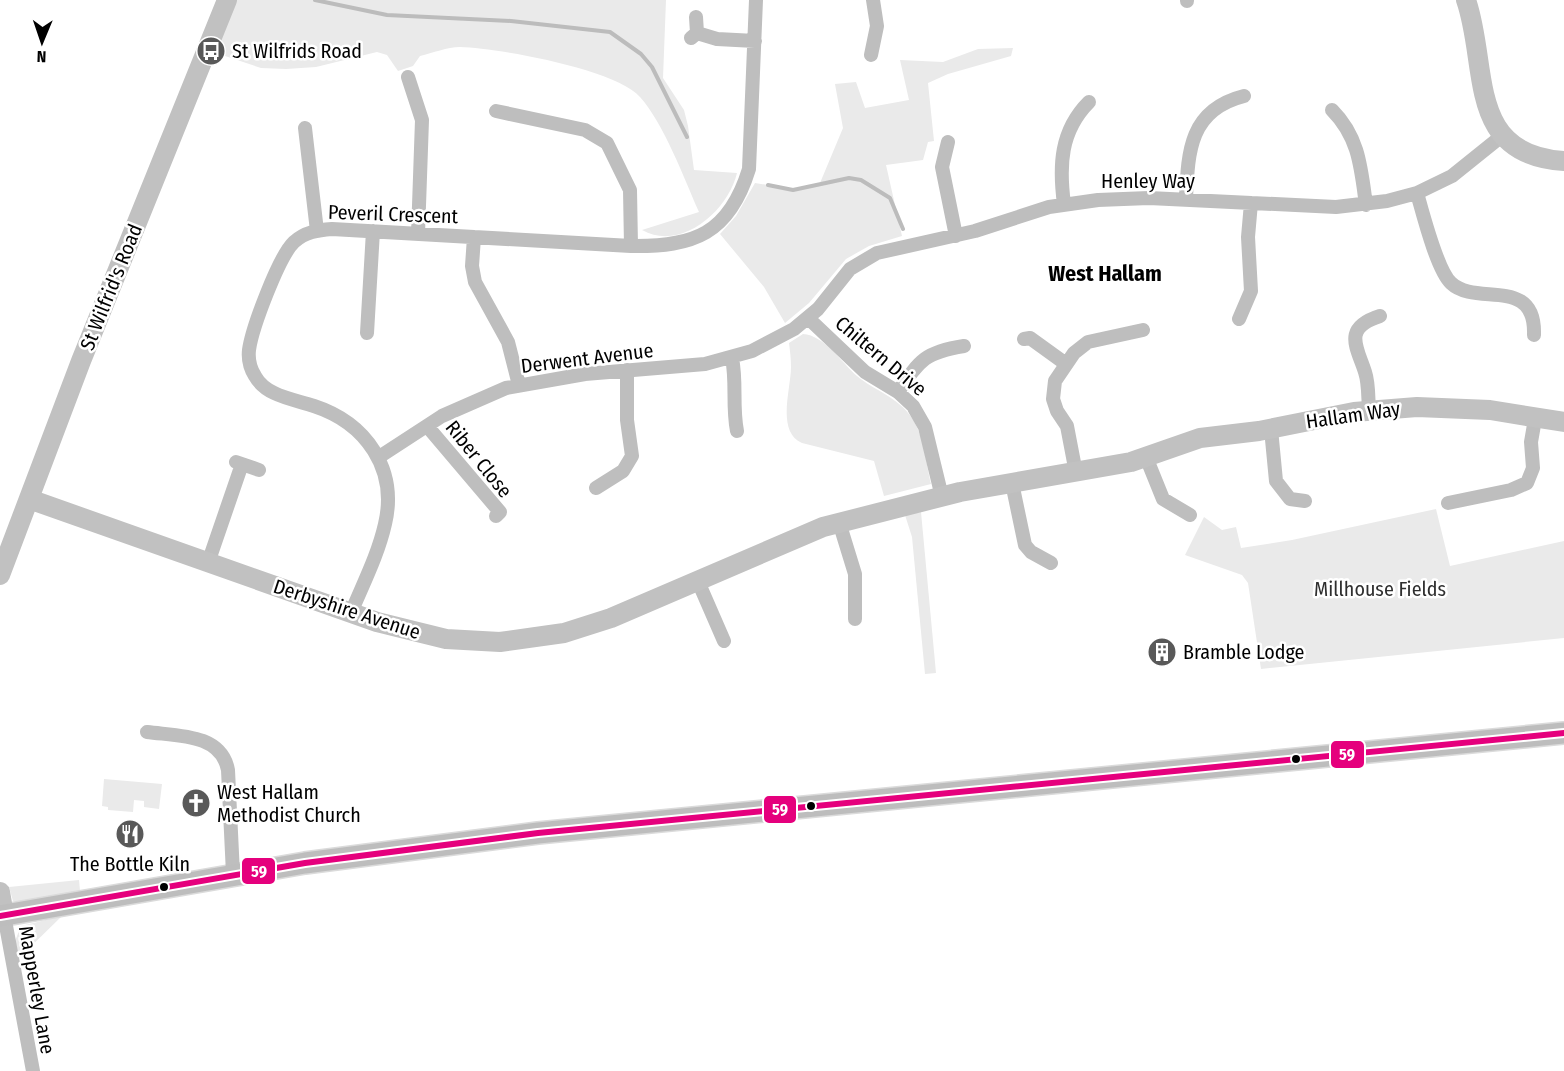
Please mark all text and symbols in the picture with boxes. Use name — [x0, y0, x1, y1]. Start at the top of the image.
north arrow — [12, 12, 72, 72]
bus stop icon: St Wilfrids Road — [195, 35, 227, 67]
place label: St Wilfrids Road — [232, 39, 362, 63]
text: N — [36, 47, 47, 66]
street label: Henley Way — [1101, 169, 1195, 193]
street label: Peveril Crescent — [328, 200, 459, 228]
street label: St Wilfrid's Road — [75, 220, 147, 354]
district label: West Hallam — [1048, 260, 1162, 287]
street label: Chiltern Drive — [831, 311, 931, 401]
street label: Derwent Avenue — [519, 338, 655, 378]
street label: Hallam Way — [1304, 397, 1402, 433]
street label: Riber Close — [441, 416, 517, 502]
street label: Derbyshire Avenue — [271, 574, 423, 644]
park label: Millhouse Fields — [1314, 577, 1446, 601]
building icon: Bramble Lodge — [1146, 636, 1178, 668]
place label: Bramble Lodge — [1183, 640, 1305, 664]
line badge: 59 — [1330, 740, 1365, 769]
text: 59 — [1339, 745, 1355, 764]
unlabelled marker — [1290, 753, 1302, 765]
place label: West Hallam Methodist Church — [217, 780, 361, 827]
church icon: West Hallam Methodist Church — [180, 787, 212, 819]
line badge: 59 — [763, 795, 797, 824]
text: 59 — [772, 800, 788, 819]
unlabelled marker — [805, 800, 817, 812]
restaurant icon: The Bottle Kiln — [114, 818, 146, 850]
place label: The Bottle Kiln — [70, 852, 190, 876]
line badge: 59 — [241, 857, 276, 885]
text: 59 — [251, 862, 267, 881]
unlabelled marker — [158, 881, 170, 893]
street label: Mapperley Lane — [14, 924, 60, 1056]

